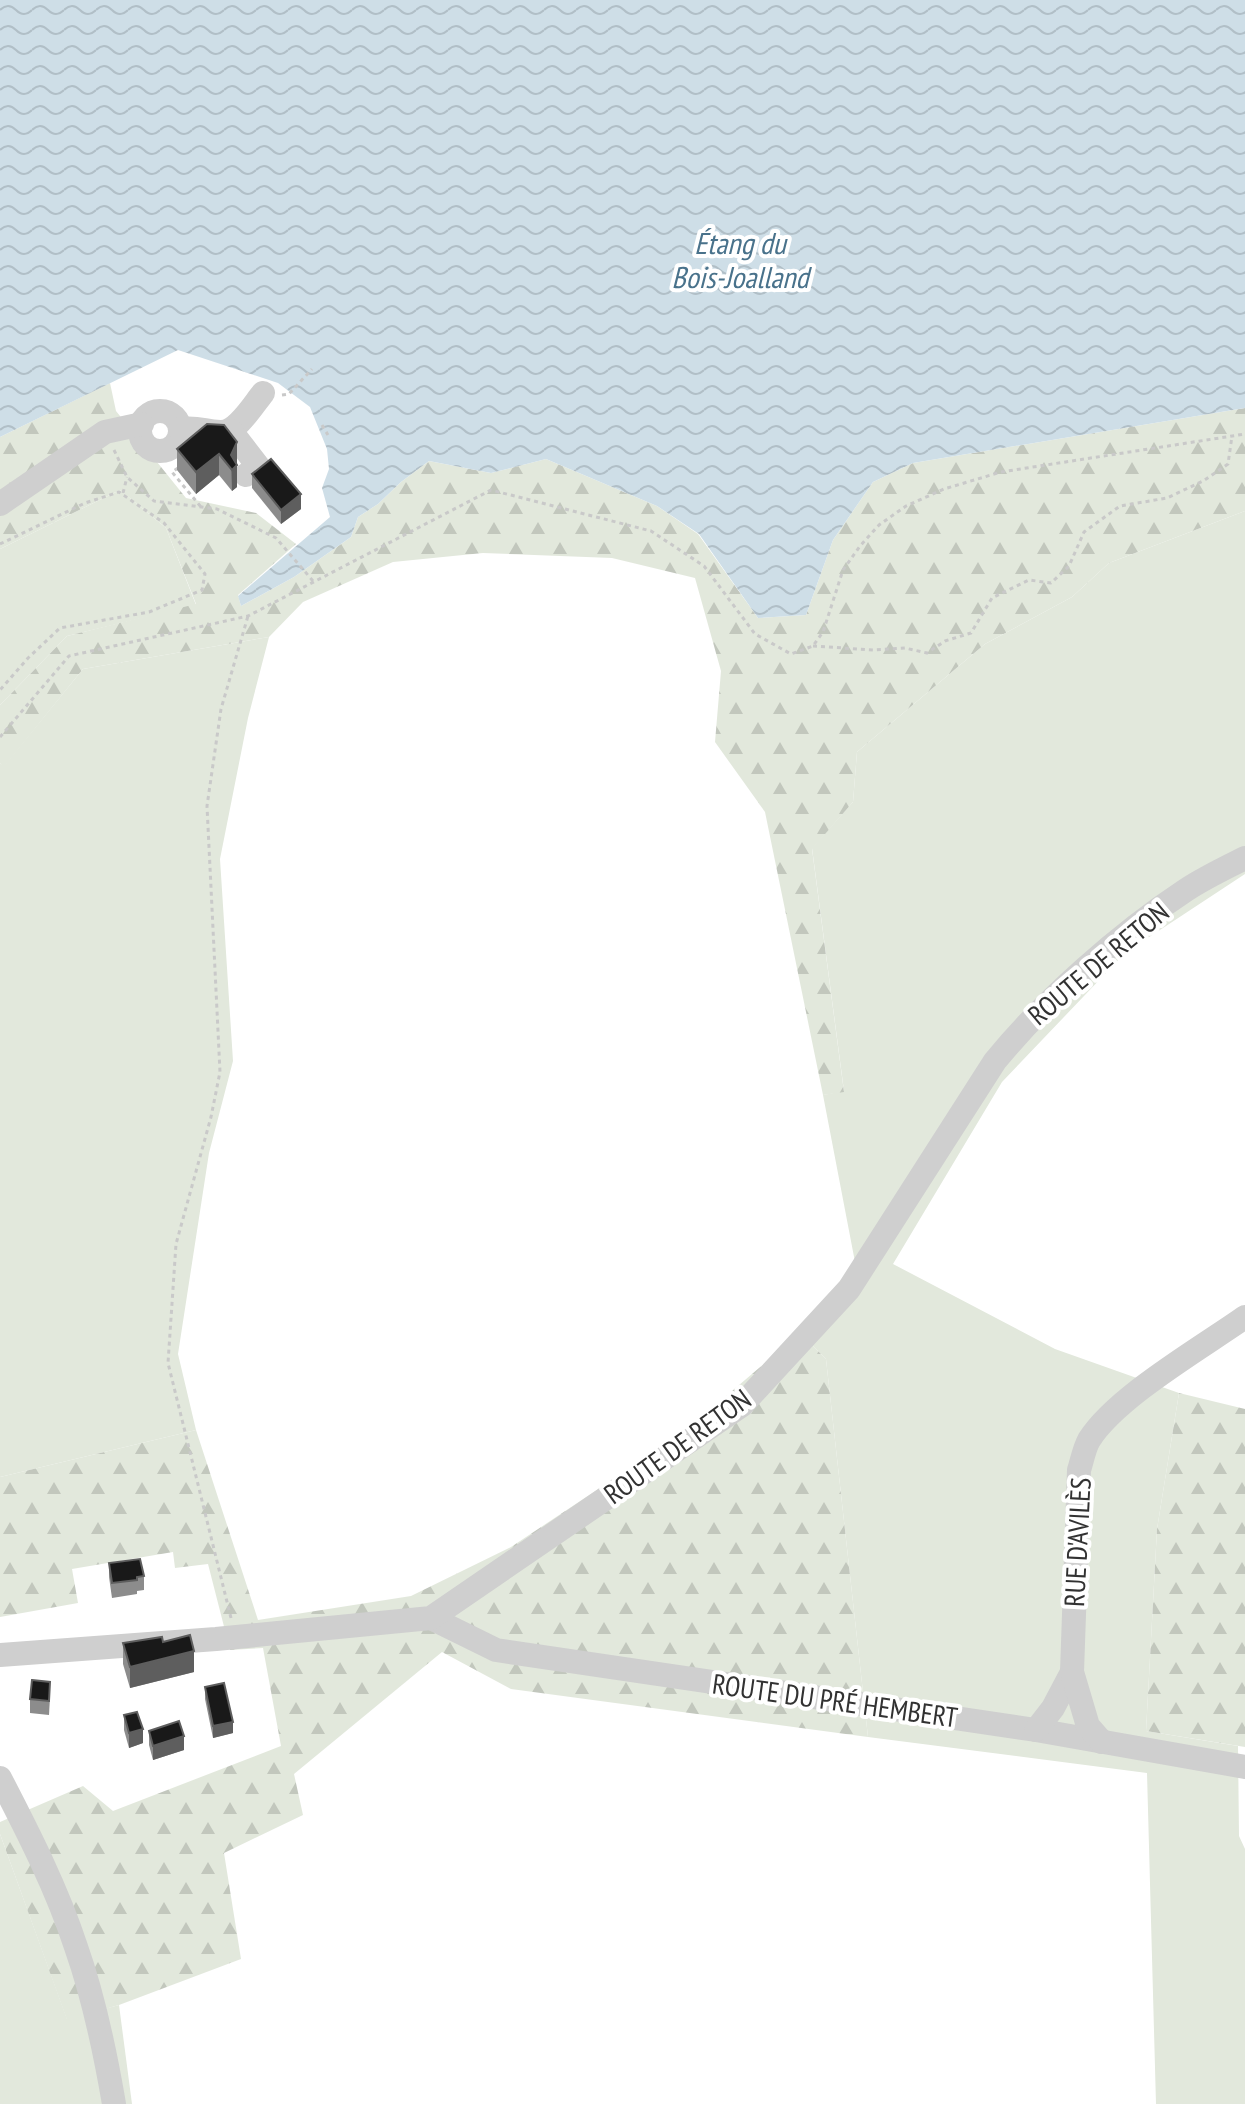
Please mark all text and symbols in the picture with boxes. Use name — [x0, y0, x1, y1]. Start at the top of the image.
water label: Étang du Bois-Joalland — [672, 223, 812, 296]
street label: ROUTE DE RETON — [1020, 893, 1176, 1033]
street label: ROUTE DE RETON — [596, 1380, 758, 1512]
street label: RUE D'AVILÈS — [1055, 1476, 1099, 1608]
street label: ROUTE DU PRÉ HEMBERT — [710, 1664, 960, 1736]

